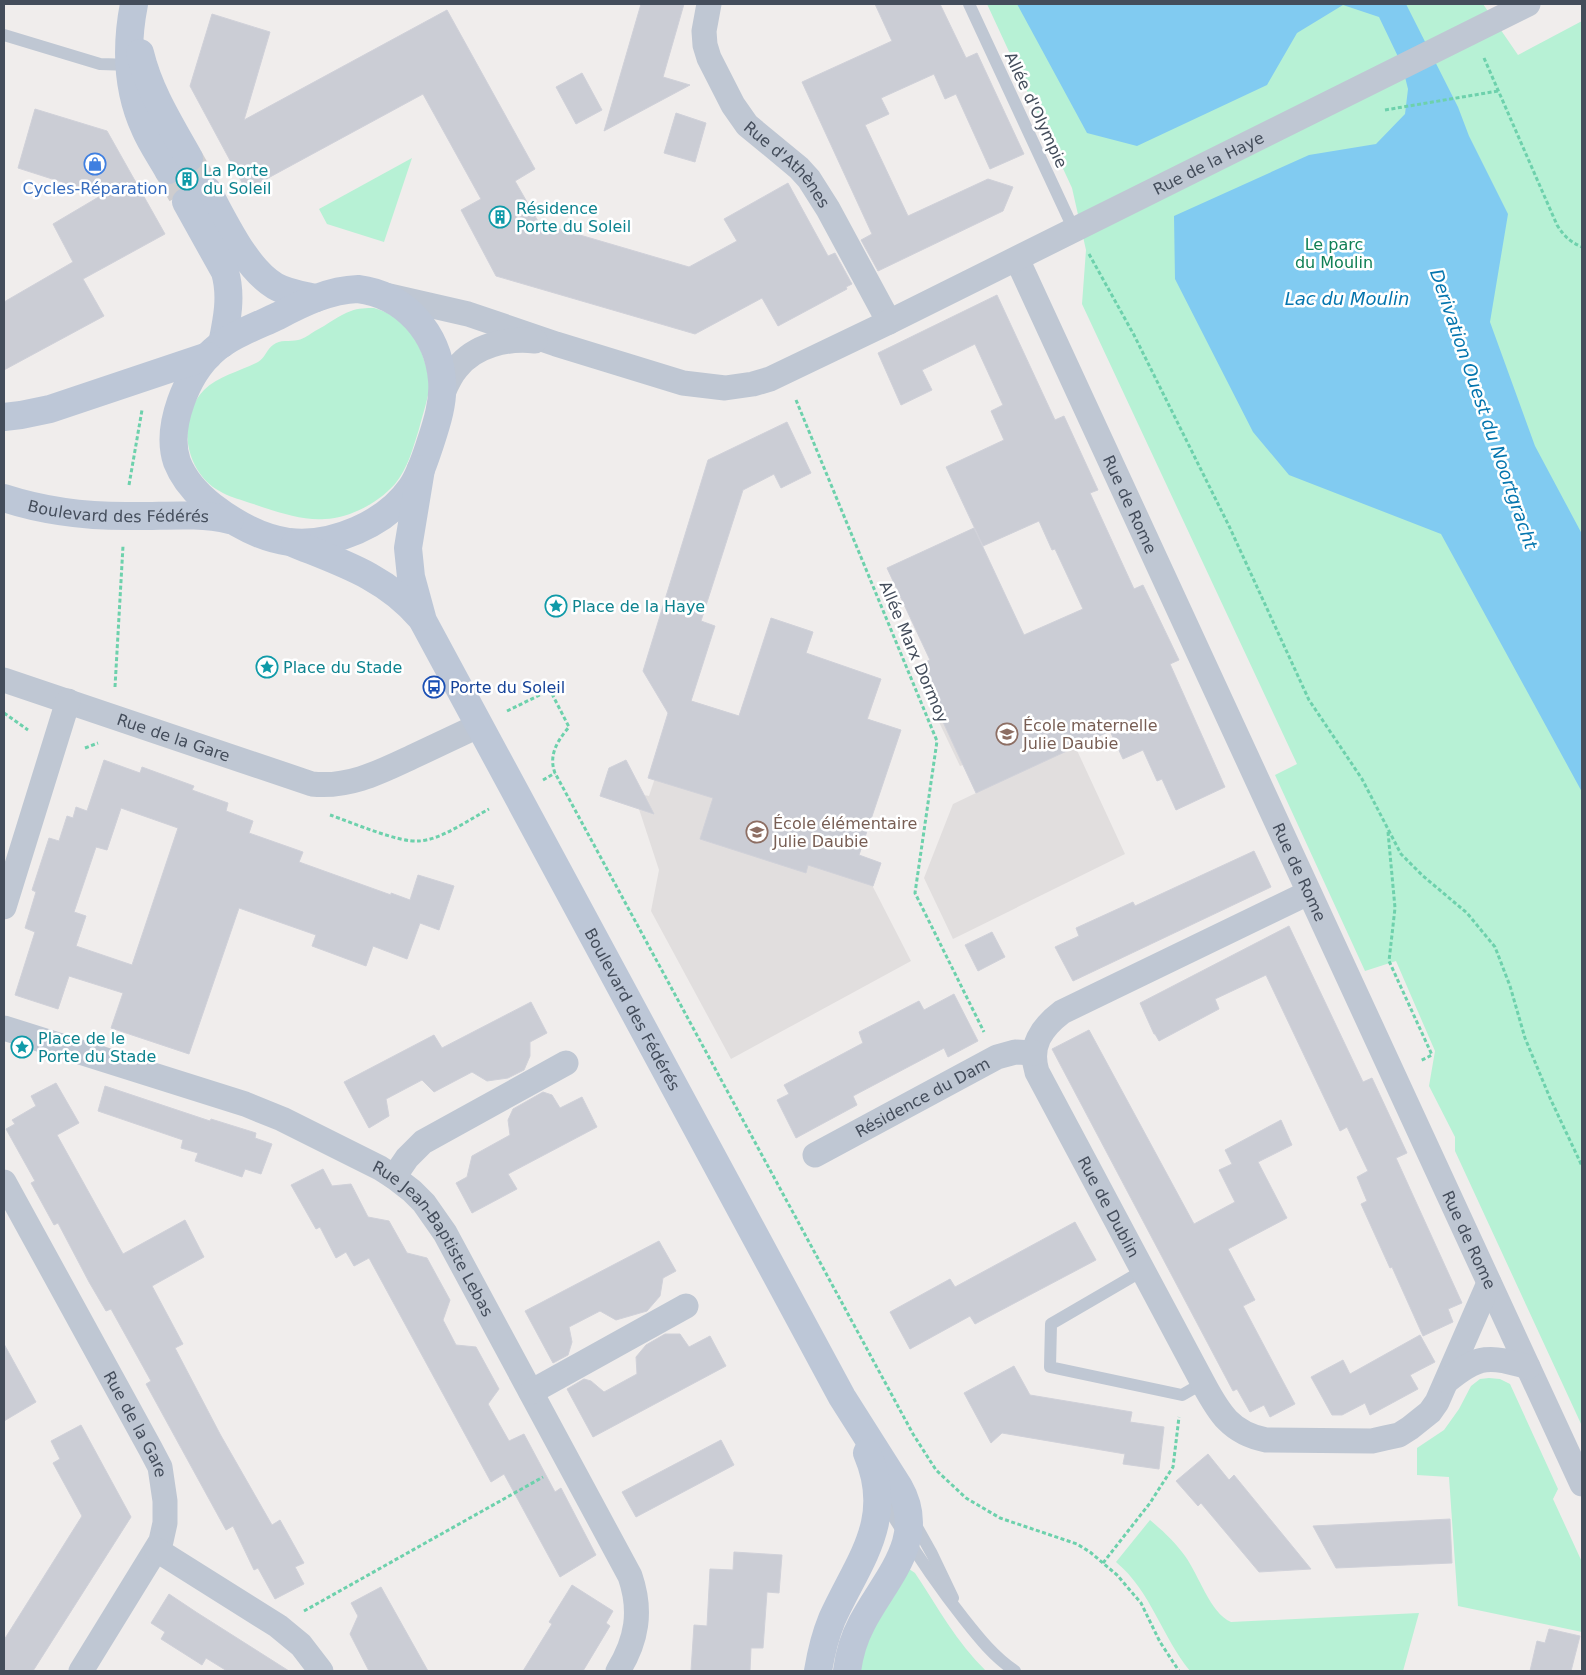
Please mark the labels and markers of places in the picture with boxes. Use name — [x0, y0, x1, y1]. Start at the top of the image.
shop icon: Cycles-Réparation — [83, 152, 107, 176]
place label: La Porte du Soleil — [203, 161, 272, 198]
building icon: La Porte du Soleil — [175, 167, 199, 191]
place label: Cycles-Réparation — [22, 179, 168, 198]
place label: Résidence Porte du Soleil — [516, 199, 631, 236]
building icon: Résidence Porte du Soleil — [488, 205, 512, 229]
place icon: Place de la Haye — [544, 594, 568, 618]
place label: Place de la Haye — [572, 597, 705, 616]
place icon: Place du Stade — [255, 655, 279, 679]
place label: Place du Stade — [283, 658, 402, 677]
bus stop icon: Porte du Soleil — [422, 675, 446, 699]
place label: Porte du Soleil — [450, 678, 565, 697]
place label: École maternelle Julie Daubie — [1022, 716, 1158, 753]
school or university icon: École maternelle Julie Daubie — [995, 722, 1019, 746]
place label: École élémentaire Julie Daubie — [772, 814, 917, 851]
school or university icon: École élémentaire Julie Daubie — [745, 820, 769, 844]
place label: Place de le Porte du Stade — [38, 1029, 156, 1066]
place icon: Place de le Porte du Stade — [10, 1035, 34, 1059]

